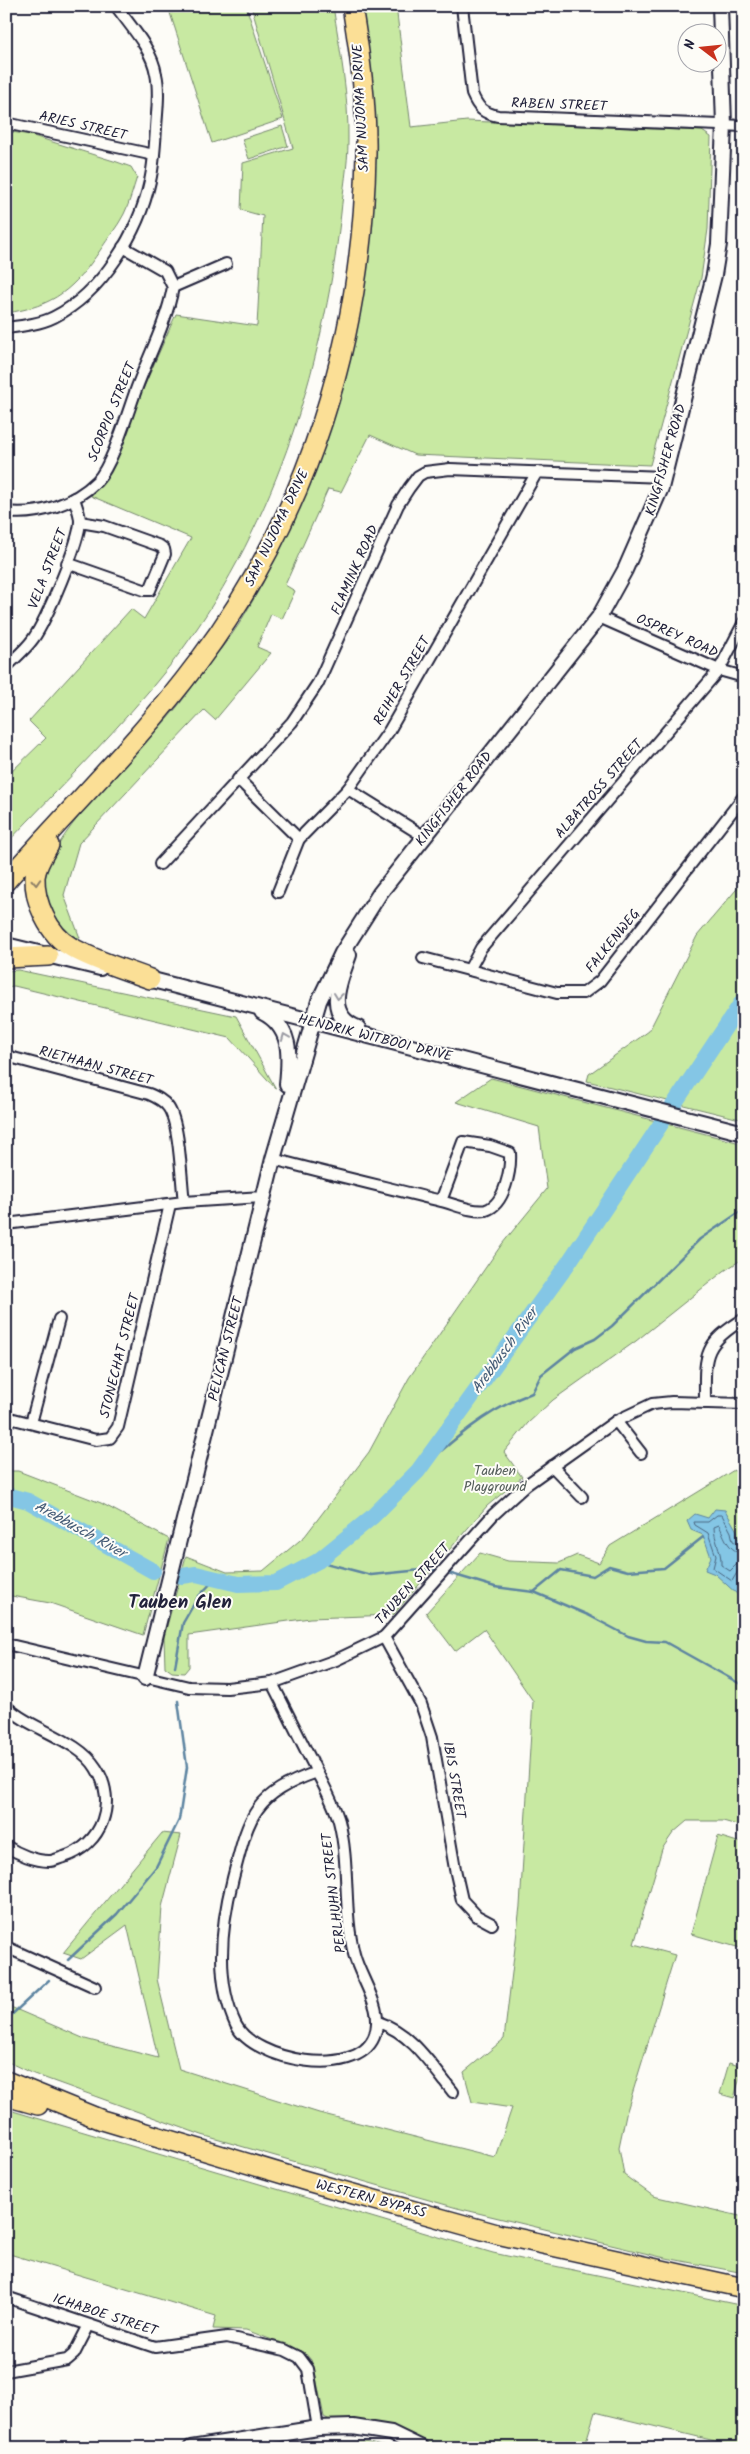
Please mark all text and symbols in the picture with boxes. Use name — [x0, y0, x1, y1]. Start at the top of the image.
north arrow — [678, 22, 728, 72]
text: N — [679, 37, 702, 52]
street label: SAM NUJOMA DRIVE — [347, 43, 375, 172]
street label: RABEN STREET — [511, 92, 609, 118]
street label: ARIES STREET — [37, 105, 130, 147]
street label: SCORPIO STREET — [82, 357, 143, 465]
street label: KINGFISHER ROAD — [640, 402, 692, 518]
street label: SAM NUJOMA DRIVE — [239, 465, 315, 590]
street label: FLAMINK ROAD — [325, 521, 385, 619]
street label: VELA STREET — [23, 524, 74, 612]
street label: OSPREY ROAD — [632, 608, 722, 664]
street label: REIHER STREET — [368, 631, 437, 729]
street label: ALBATROSS STREET — [550, 733, 649, 843]
street label: KINGFISHER ROAD — [410, 747, 498, 851]
one-way arrow — [31, 879, 42, 887]
street label: FALKENWEG — [580, 904, 646, 978]
one-way arrow — [333, 992, 344, 1000]
street label: HENDRIK WITBOOI DRIVE — [295, 1008, 455, 1068]
one-way arrow — [281, 1033, 291, 1042]
street label: RIETHAAN STREET — [37, 1040, 157, 1092]
street label: STONECHAT STREET — [94, 1290, 146, 1421]
street label: PELICAN STREET — [202, 1293, 250, 1403]
water label: Arebbusch River — [466, 1301, 546, 1399]
park label: Tauben Playground — [464, 1460, 527, 1498]
water label: Arebbusch River — [30, 1495, 133, 1567]
street label: TAUBEN STREET — [370, 1537, 457, 1630]
district label: Tauben Glen — [128, 1588, 232, 1618]
street label: IBIS STREET — [436, 1740, 472, 1822]
street label: PERLHUHN STREET — [316, 1830, 352, 1954]
street label: WESTERN BYPASS — [313, 2174, 429, 2224]
street label: ICHABOE STREET — [50, 2288, 162, 2343]

